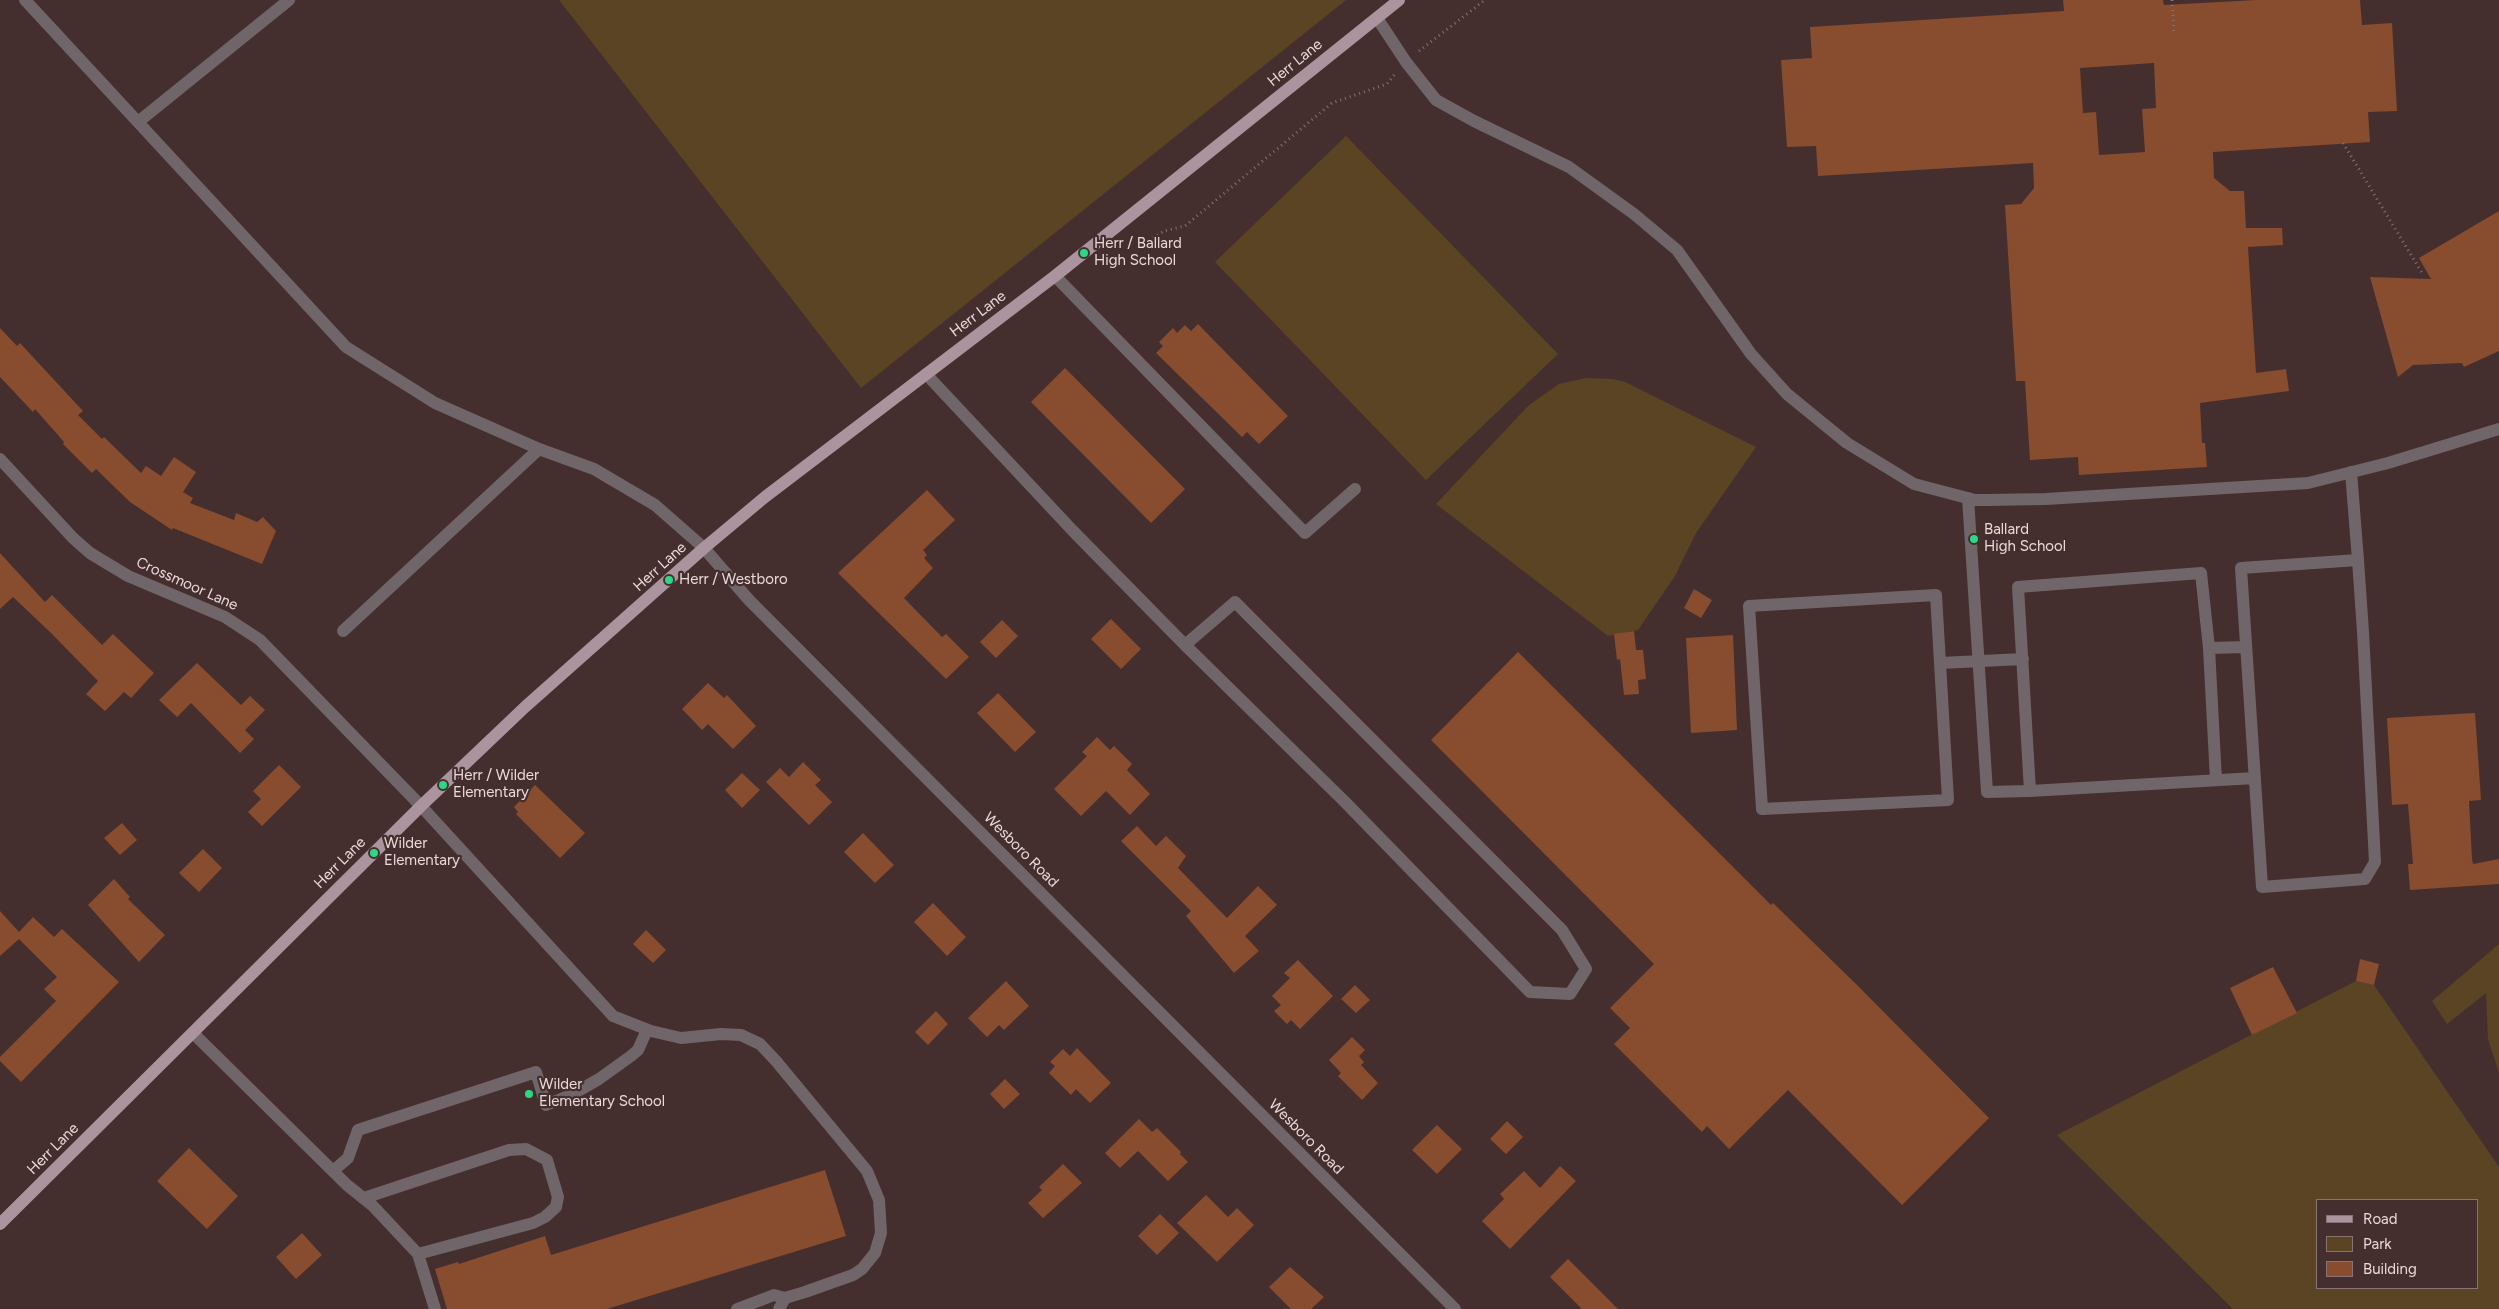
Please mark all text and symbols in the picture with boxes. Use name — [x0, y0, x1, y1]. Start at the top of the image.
street label: Herr Lane — [1264, 35, 1326, 91]
place label: Herr / Ballard High School — [1094, 235, 1182, 270]
marker: Herr / Ballard High School — [1078, 247, 1090, 259]
street label: Herr Lane — [947, 287, 1009, 341]
place label: Ballard High School — [1984, 521, 2066, 556]
marker: Ballard High School — [1968, 533, 1980, 545]
street label: Herr Lane — [630, 538, 690, 596]
street label: Crossmoor Lane — [133, 554, 241, 614]
place label: Herr / Westboro — [679, 571, 788, 589]
marker: Herr / Westboro — [663, 574, 675, 586]
place label: Herr / Wilder Elementary — [453, 767, 539, 802]
marker: Herr / Wilder Elementary — [437, 779, 449, 791]
street label: Wesboro Road — [980, 809, 1062, 891]
street label: Herr Lane — [311, 834, 369, 892]
place label: Wilder Elementary — [384, 835, 460, 870]
marker: Wilder Elementary — [368, 847, 380, 859]
place label: Wilder Elementary School — [539, 1076, 665, 1111]
marker: Wilder Elementary School — [523, 1088, 535, 1100]
street label: Wesboro Road — [1265, 1096, 1347, 1178]
street label: Herr Lane — [24, 1120, 82, 1178]
legend — [2316, 1199, 2479, 1289]
text: Road — [2363, 1210, 2398, 1228]
text: Park — [2363, 1235, 2392, 1253]
text: Building — [2363, 1260, 2417, 1278]

